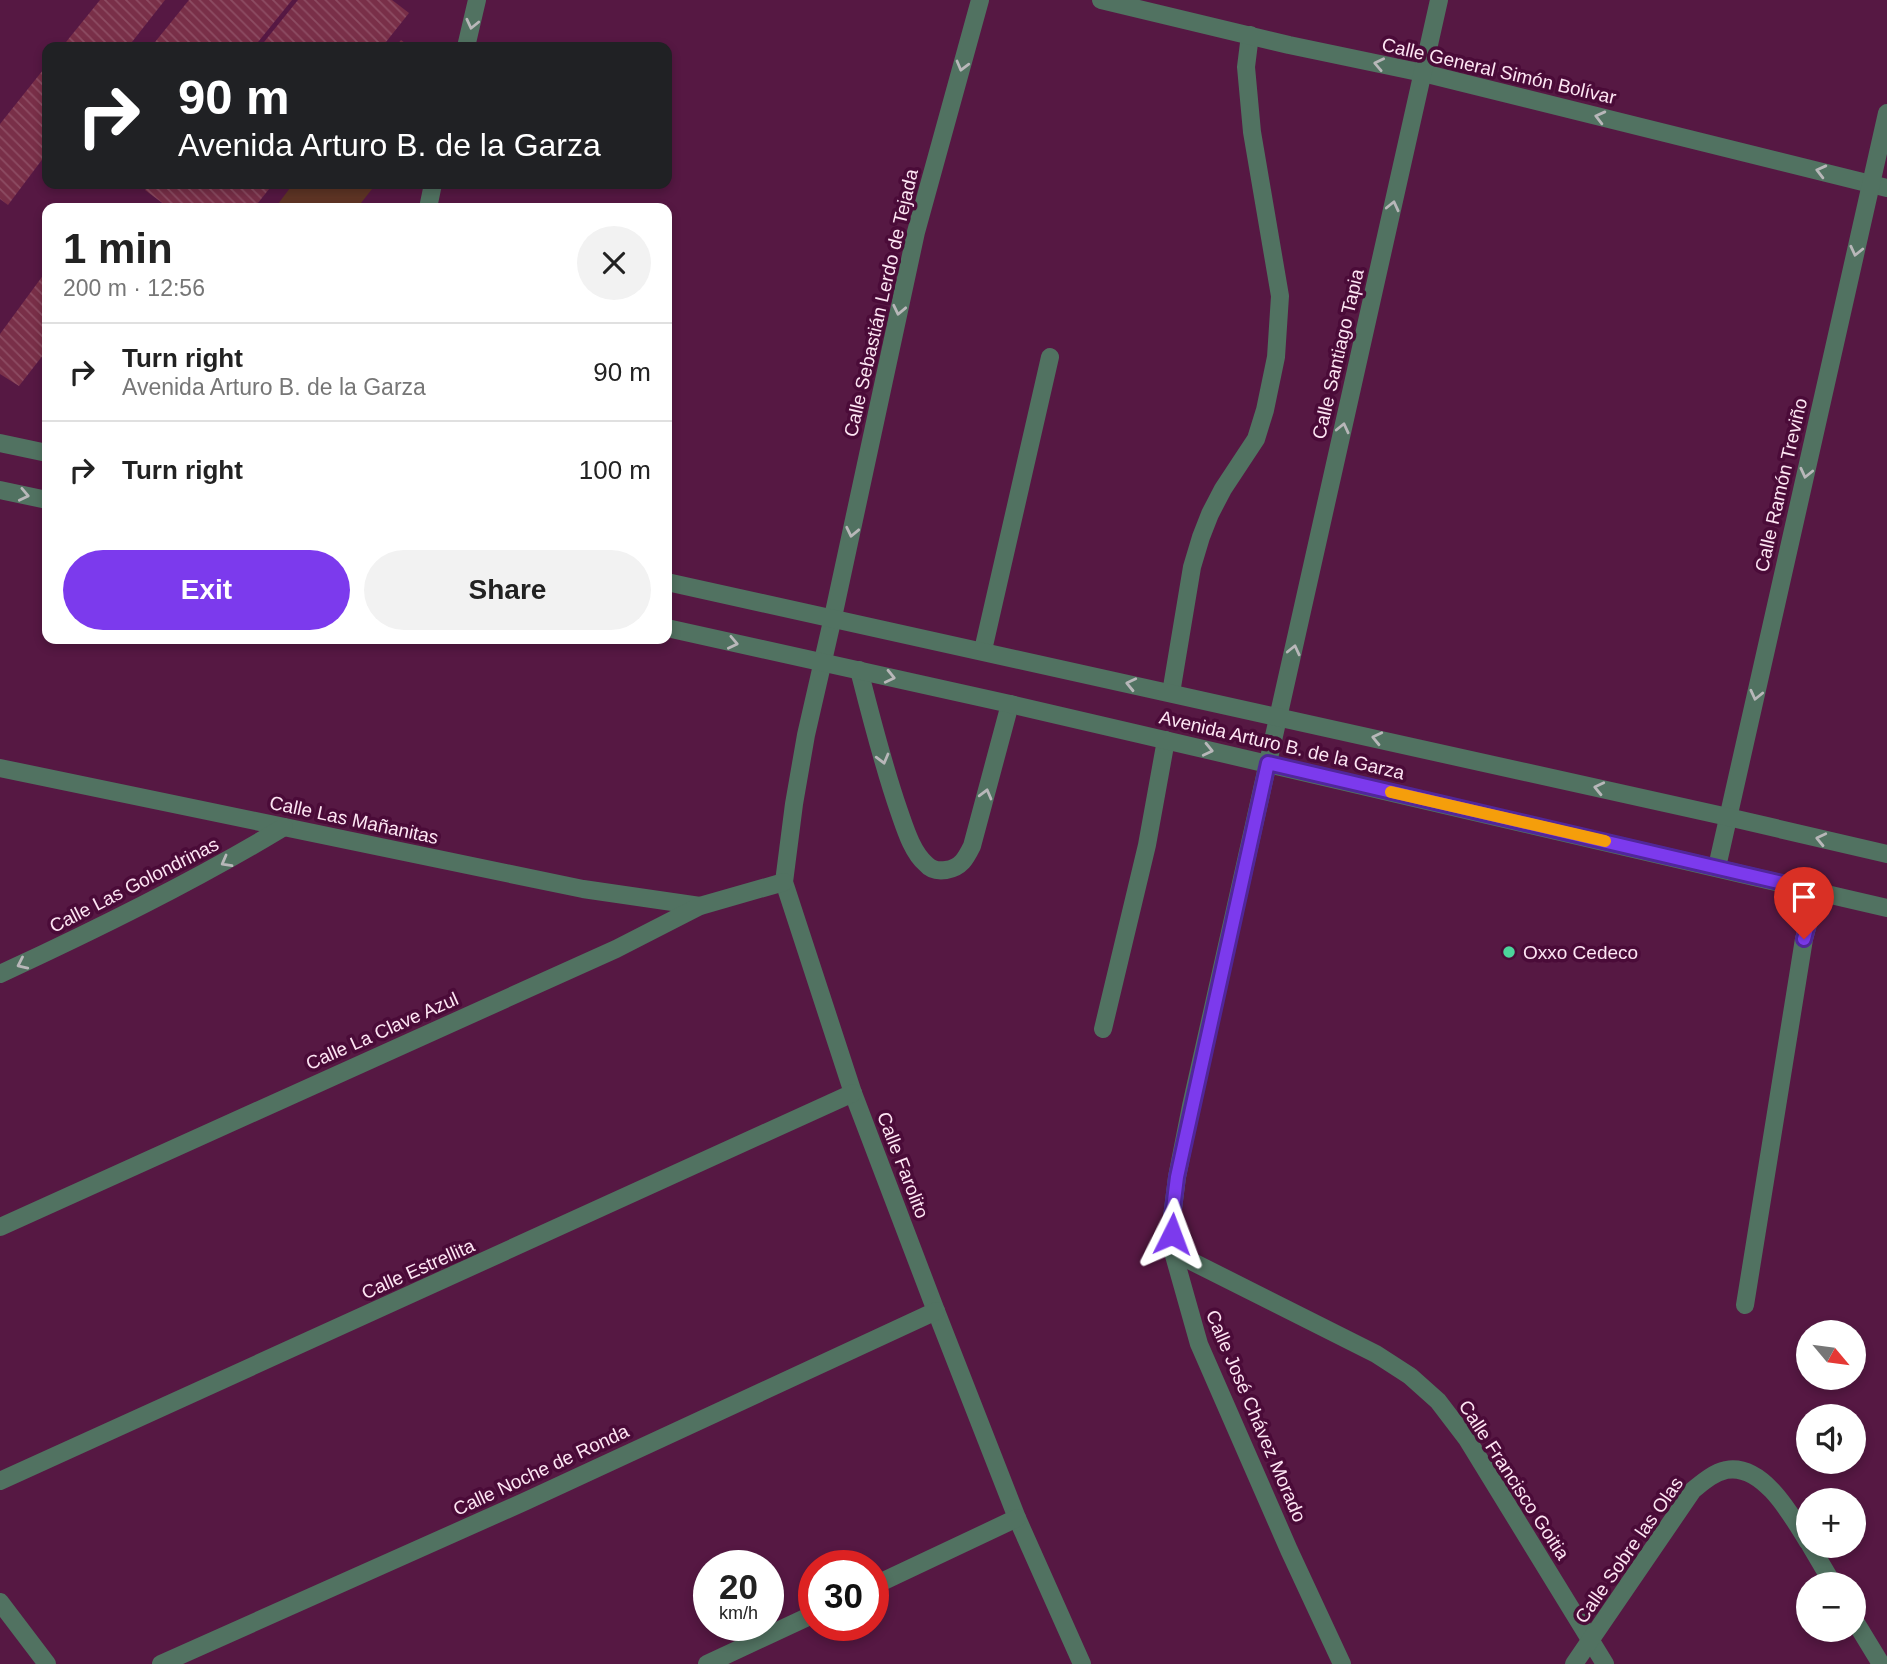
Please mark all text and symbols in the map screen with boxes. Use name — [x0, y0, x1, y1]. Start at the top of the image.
one-way arrow — [465, 18, 480, 30]
street label: Calle General Simón Bolívar — [1380, 34, 1619, 108]
one-way arrow — [1373, 57, 1385, 72]
one-way arrow — [955, 60, 970, 72]
icon: right — [63, 70, 154, 161]
text: 90 m — [178, 70, 290, 124]
one-way arrow — [1594, 111, 1606, 125]
text: Avenida Arturo B. de la Garza — [178, 127, 601, 163]
one-way arrow — [1815, 165, 1827, 179]
street label: Calle Sebastián Lerdo de Tejada — [840, 167, 922, 439]
one-way arrow — [1385, 200, 1399, 212]
text: 1 min — [63, 225, 173, 272]
button: close — [577, 226, 651, 300]
one-way arrow — [1850, 245, 1864, 257]
street label: Calle Santiago Tapia — [1308, 266, 1368, 441]
text: 200 m · 12:56 — [63, 275, 205, 301]
one-way arrow — [893, 304, 908, 316]
text: Turn right — [122, 343, 243, 373]
icon: right — [63, 353, 101, 391]
text: 90 m — [593, 357, 651, 387]
text: Avenida Arturo B. de la Garza — [122, 374, 426, 400]
street label: Calle Ramón Treviño — [1751, 396, 1811, 574]
one-way arrow — [1335, 422, 1350, 434]
icon: right — [63, 451, 101, 489]
text: Turn right — [122, 455, 243, 485]
text: 100 m — [579, 455, 651, 485]
one-way arrow — [1800, 467, 1814, 479]
one-way arrow — [18, 486, 30, 501]
one-way arrow — [845, 526, 860, 538]
button: Exit — [63, 550, 350, 630]
button: Share — [364, 550, 651, 630]
one-way arrow — [727, 635, 739, 649]
one-way arrow — [1285, 644, 1300, 656]
one-way arrow — [884, 668, 896, 683]
one-way arrow — [1125, 677, 1137, 692]
one-way arrow — [1750, 689, 1764, 701]
street label: Avenida Arturo B. de la Garza — [1157, 707, 1407, 784]
one-way arrow — [1371, 732, 1383, 747]
one-way arrow — [1202, 741, 1214, 756]
one-way arrow — [874, 753, 889, 765]
one-way arrow — [1593, 782, 1605, 796]
one-way arrow — [978, 789, 992, 801]
street label: Calle Las Mañanitas — [268, 792, 440, 848]
one-way arrow — [1815, 832, 1827, 847]
street label: Calle Las Golondrinas — [46, 833, 222, 937]
one-way arrow — [220, 854, 233, 867]
pin — [1774, 867, 1834, 939]
icon: arrive — [1785, 878, 1823, 916]
place label: Oxxo Cedeco — [1523, 942, 1638, 963]
marker: Oxxo Cedeco — [1501, 944, 1517, 960]
one-way arrow — [17, 956, 29, 970]
street label: Calle La Clave Azul — [302, 988, 462, 1074]
street label: Calle Farolito — [873, 1109, 933, 1221]
position arrow — [1135, 1197, 1209, 1271]
street label: Calle Estrellita — [358, 1235, 478, 1303]
street label: Calle José Chávez Morado — [1202, 1307, 1310, 1525]
north arrow — [1796, 1320, 1866, 1390]
map controls — [1796, 1320, 1866, 1642]
street label: Calle Francisco Goitia — [1455, 1396, 1574, 1564]
button: sound — [1796, 1404, 1866, 1474]
street label: Calle Noche de Ronda — [450, 1420, 632, 1520]
street label: Calle Sobre las Olas — [1571, 1473, 1687, 1627]
button: + — [1796, 1488, 1866, 1558]
speed limit sign: 30 — [798, 1550, 889, 1641]
text: 20 — [719, 1567, 758, 1606]
button: − — [1796, 1572, 1866, 1642]
text: km/h — [719, 1603, 758, 1623]

